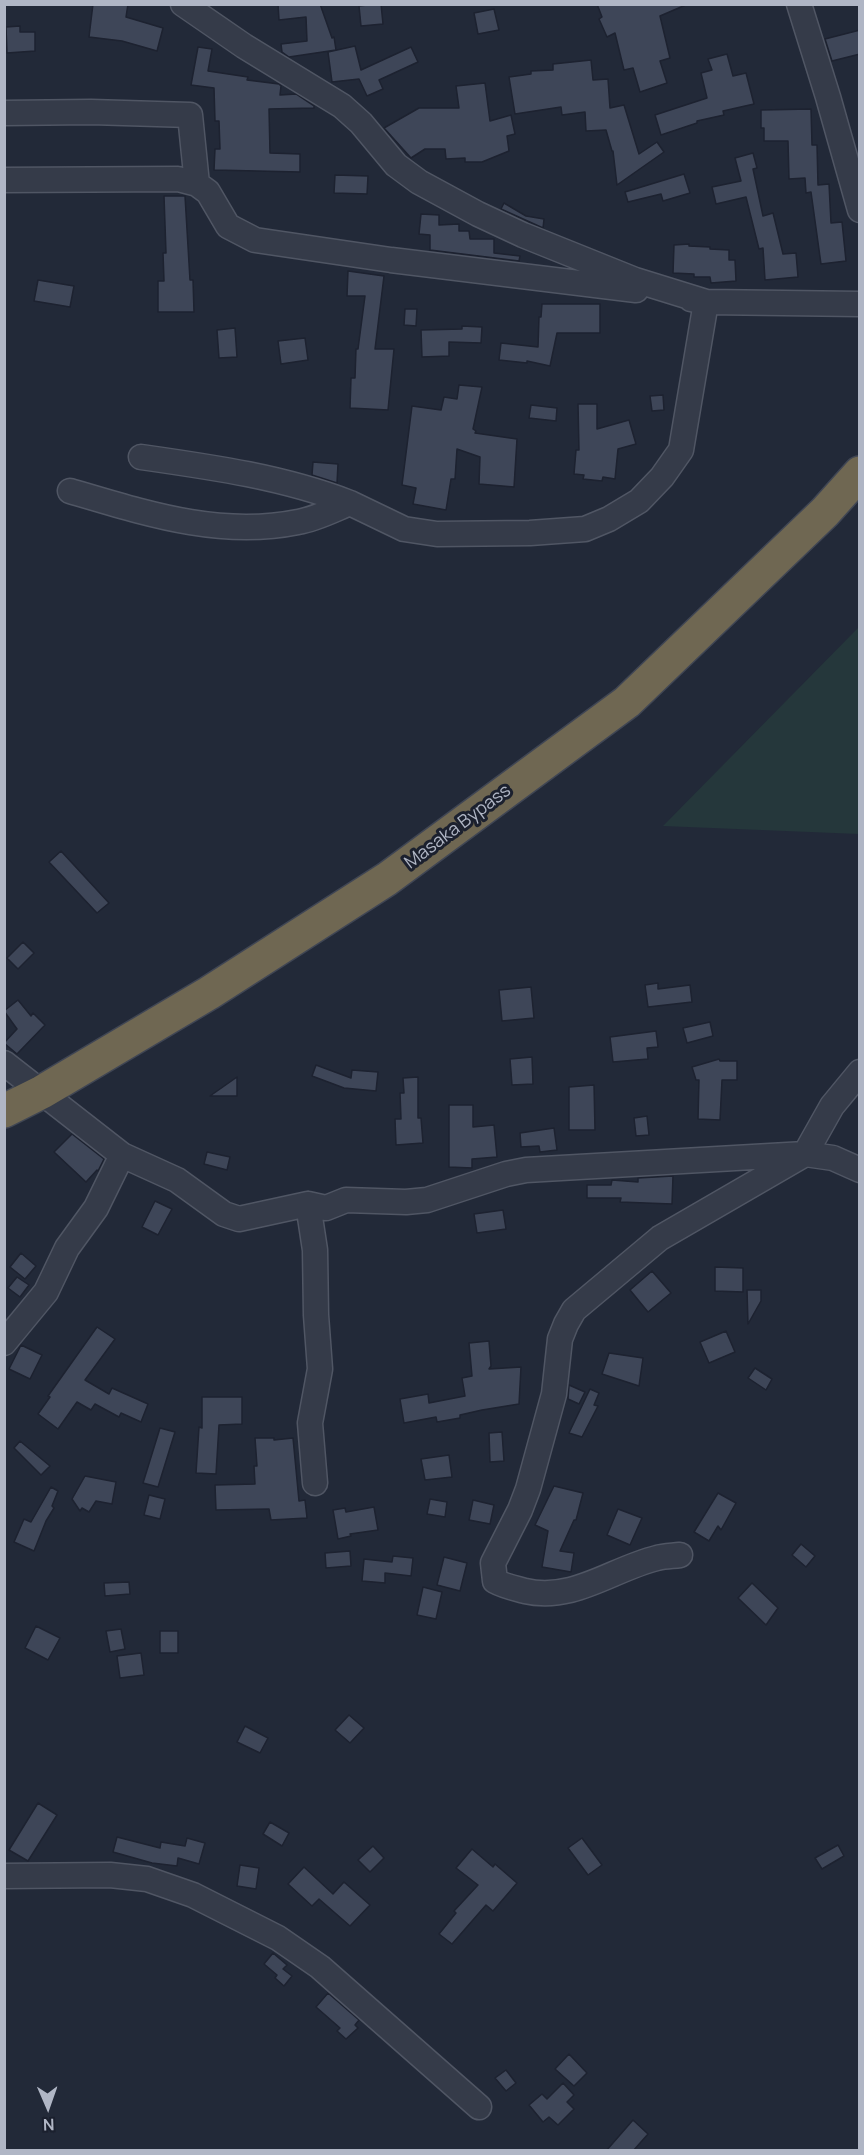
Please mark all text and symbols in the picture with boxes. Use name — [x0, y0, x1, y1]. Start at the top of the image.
street label: Masaka Bypass — [401, 780, 515, 874]
north arrow — [18, 2077, 78, 2137]
text: N — [42, 2114, 55, 2136]

